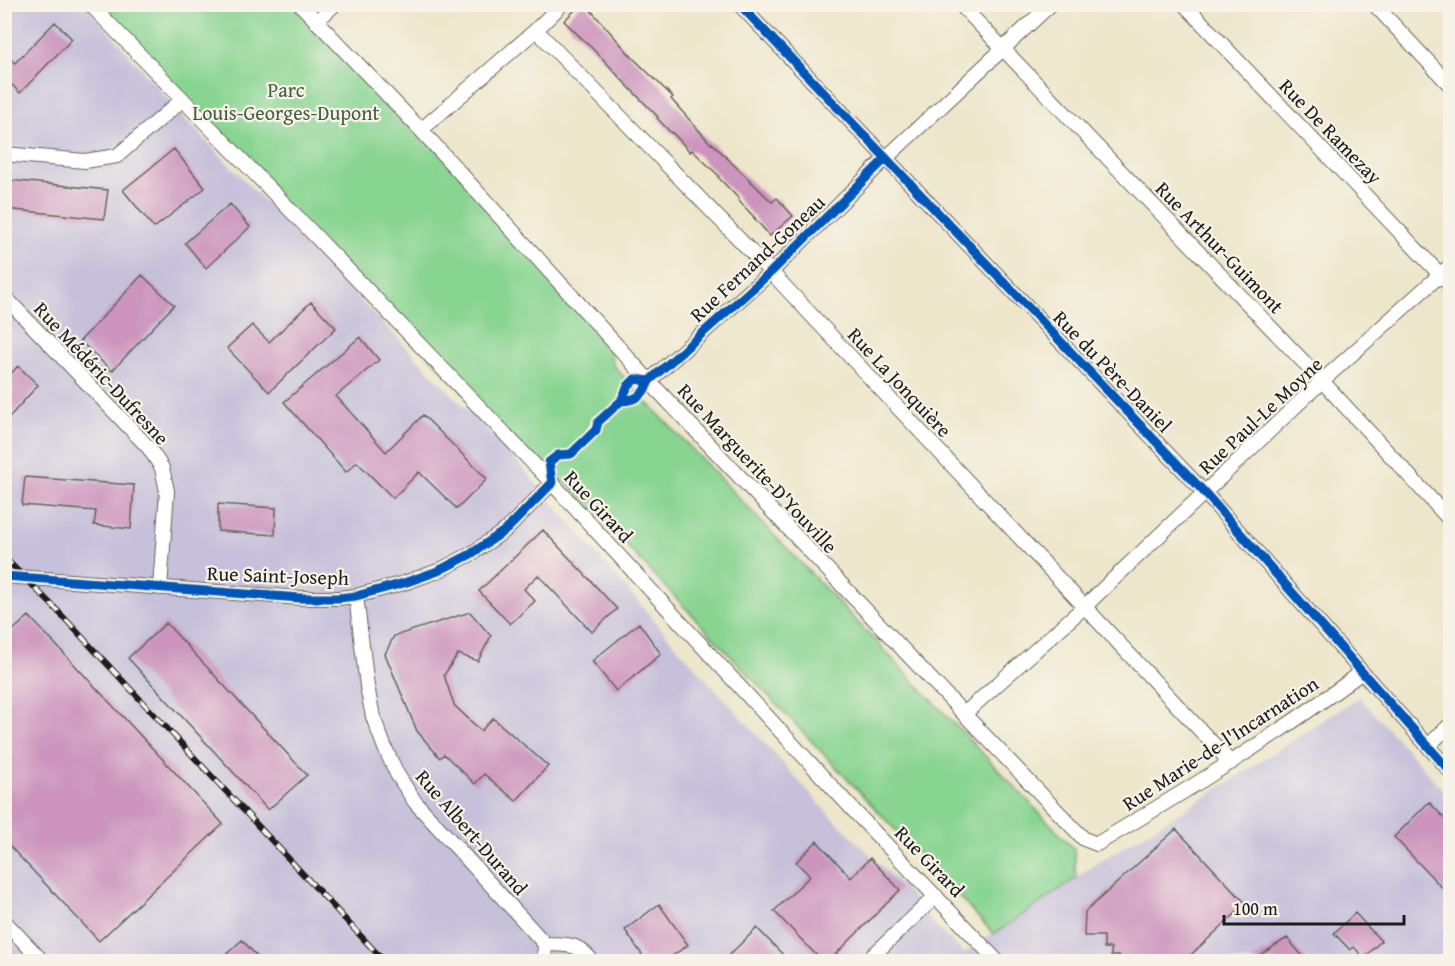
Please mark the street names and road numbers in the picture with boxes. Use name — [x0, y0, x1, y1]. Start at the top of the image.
street label: Rue De Ramezay — [1273, 72, 1389, 190]
street label: Rue Arthur-Guimont — [1149, 174, 1291, 320]
street label: Rue Fernand-Goneau — [683, 188, 831, 328]
street label: Rue Médéric-Dufresne — [28, 295, 176, 451]
street label: Rue du Père-Daniel — [1047, 303, 1179, 439]
street label: Rue La Jonquière — [841, 320, 959, 444]
street label: Rue Paul-Le Moyne — [1191, 350, 1329, 480]
street label: Rue Marguerite-D'Youville — [671, 377, 845, 559]
street label: Rue Girard — [558, 463, 640, 549]
street label: Rue Saint-Joseph — [207, 558, 349, 592]
street label: Rue Marie-de-l'Incarnation — [1116, 669, 1324, 817]
street label: Rue Albert-Durand — [409, 763, 535, 901]
street label: Rue Girard — [888, 819, 972, 904]

